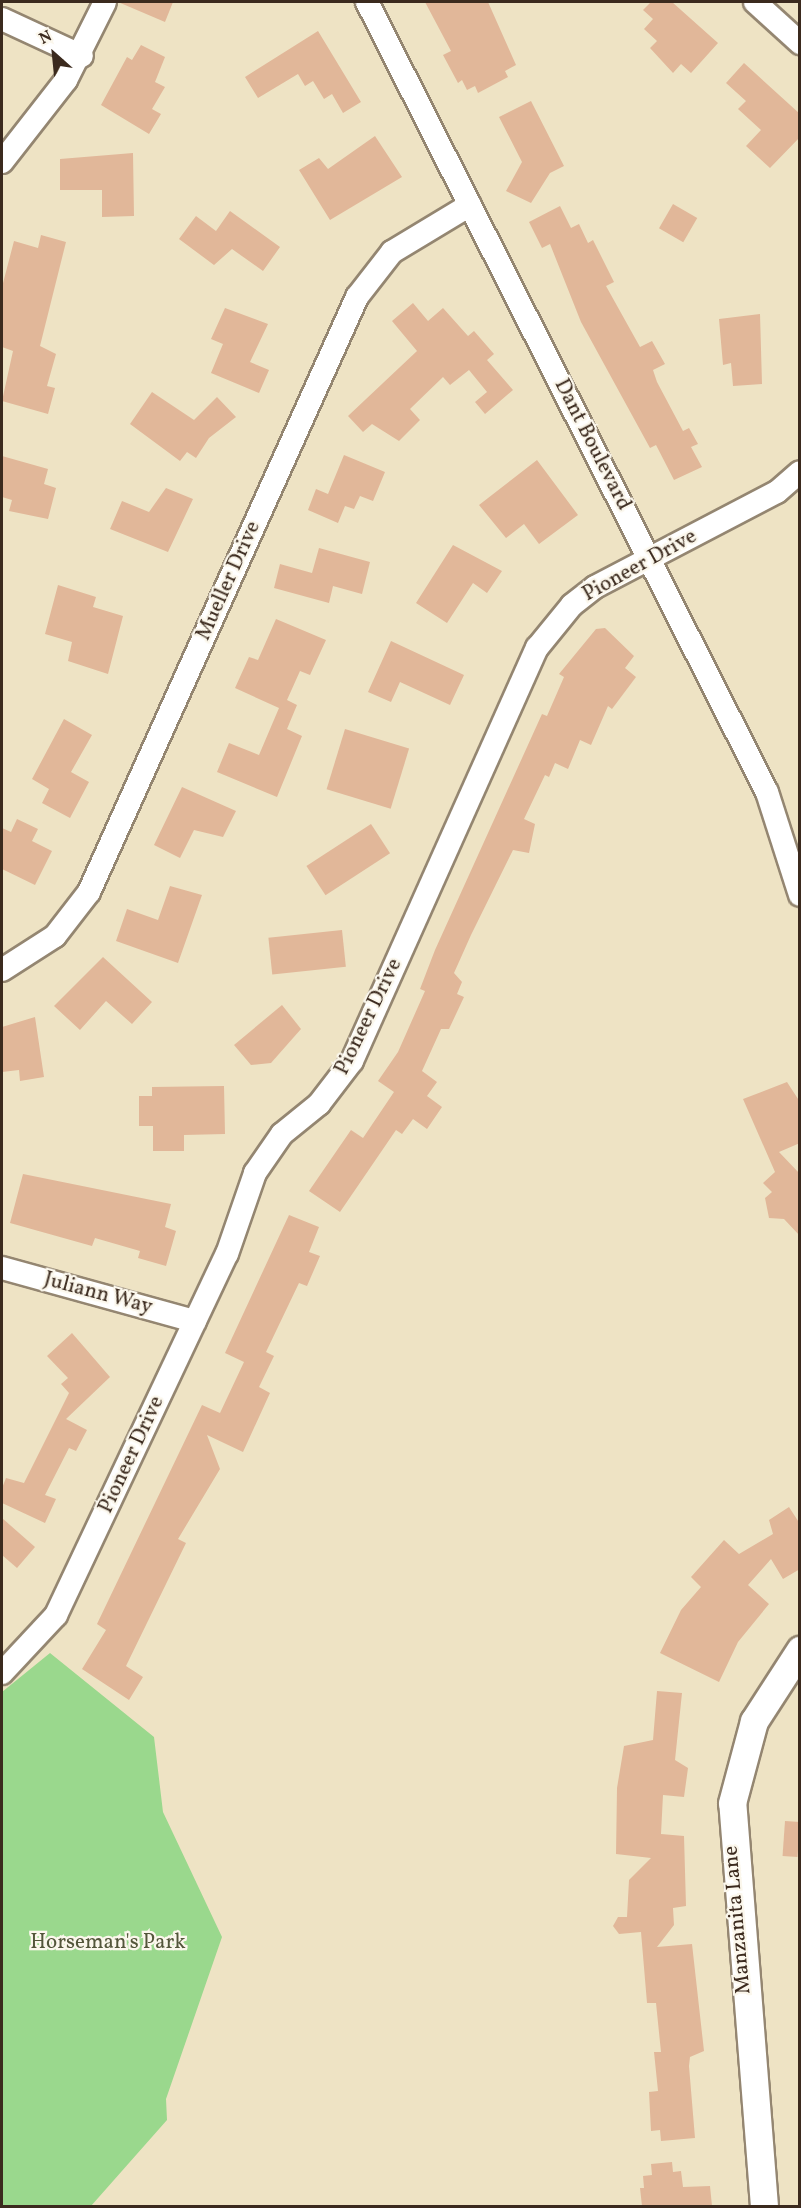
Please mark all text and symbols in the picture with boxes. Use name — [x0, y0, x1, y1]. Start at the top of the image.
north arrow — [24, 24, 84, 84]
text: N — [36, 26, 56, 50]
street label: Dant Boulevard — [548, 375, 636, 515]
street label: Mueller Drive — [192, 518, 266, 644]
street label: Pioneer Drive — [579, 524, 701, 608]
street label: Pioneer Drive — [330, 955, 408, 1079]
street label: Juliann Way — [41, 1267, 155, 1321]
street label: Pioneer Drive — [94, 1392, 170, 1518]
street label: Manzanita Lane — [719, 1845, 757, 1995]
park label: Horseman's Park — [30, 1930, 186, 1956]

